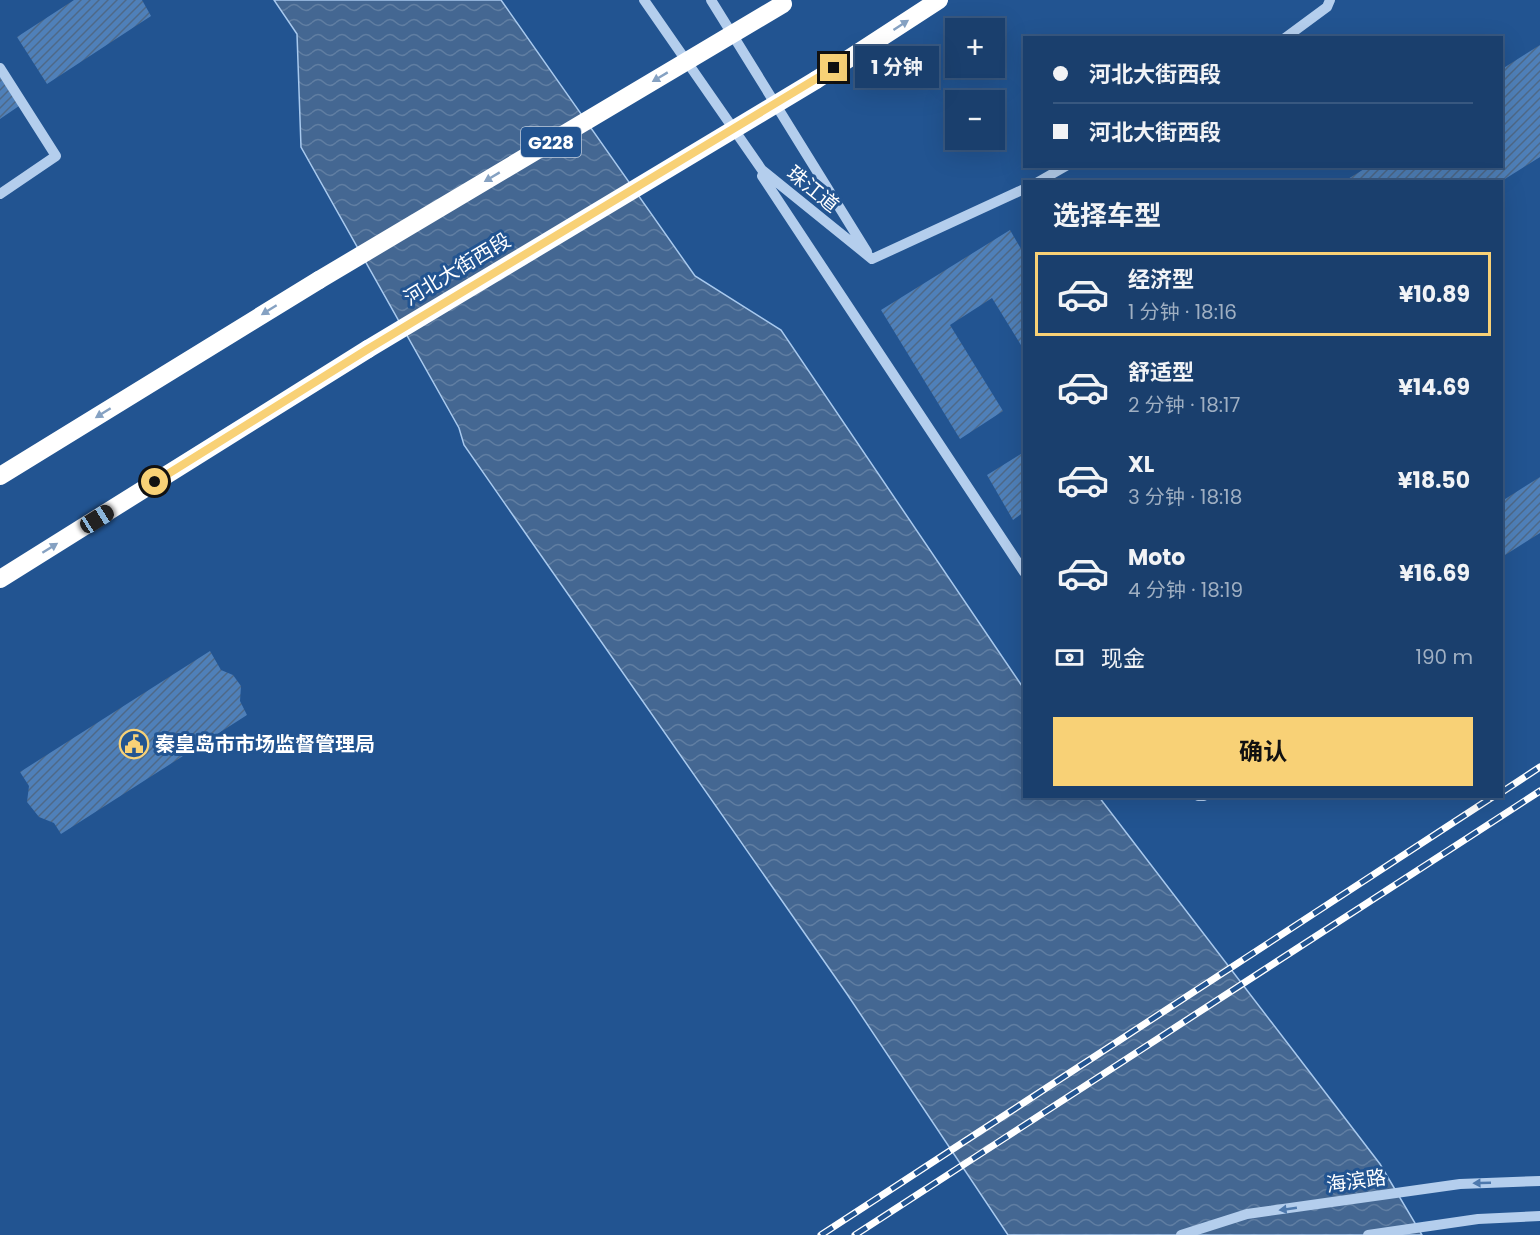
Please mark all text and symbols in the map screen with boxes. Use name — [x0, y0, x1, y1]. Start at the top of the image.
map controls — [945, 18, 1005, 150]
button: + — [945, 18, 1005, 78]
one-way arrow — [892, 19, 908, 31]
callout: 1 分钟 — [855, 47, 939, 89]
text: 1 分钟 — [871, 53, 923, 81]
route end — [820, 54, 847, 81]
text: 河北大街西段 — [1089, 59, 1221, 90]
one-way arrow — [652, 72, 668, 83]
button: − — [945, 90, 1005, 150]
text: 河北大街西段 — [1089, 117, 1221, 148]
road number: G228 — [521, 127, 581, 157]
street label: 珠江道 — [781, 159, 845, 219]
one-way arrow — [484, 171, 500, 182]
text: 选择车型 — [1053, 197, 1161, 234]
street label: 河北大街西段 — [398, 226, 516, 312]
text: 经济型 — [1128, 264, 1194, 295]
icon: car — [1056, 267, 1110, 321]
text: ¥10.89 — [1399, 279, 1470, 310]
text: 1 分钟 · 18:16 — [1128, 298, 1237, 326]
one-way arrow — [261, 305, 277, 316]
text: 舒适型 — [1128, 357, 1194, 388]
icon: car — [1056, 360, 1110, 414]
text: ¥14.69 — [1398, 372, 1470, 403]
text: 2 分钟 · 18:17 — [1128, 391, 1240, 419]
one-way arrow — [95, 407, 111, 418]
text: XL — [1128, 449, 1154, 480]
icon: car — [1056, 453, 1110, 507]
text: ¥18.50 — [1398, 465, 1470, 496]
route start — [141, 468, 168, 495]
text: 3 分钟 · 18:18 — [1128, 483, 1242, 511]
car — [77, 502, 117, 536]
text: Moto — [1128, 542, 1185, 573]
one-way arrow — [42, 543, 58, 554]
icon: car — [1056, 546, 1110, 600]
text: ¥16.69 — [1399, 558, 1470, 589]
text: 4 分钟 · 18:19 — [1128, 576, 1243, 604]
icon: cash — [1053, 641, 1086, 674]
text: 现金 — [1101, 643, 1145, 674]
text: 190 m — [1416, 643, 1473, 671]
button: 确认 — [1053, 717, 1473, 786]
public building icon: 秦皇岛市市场监督管理局 — [118, 728, 150, 760]
place label: 秦皇岛市市场监督管理局 — [155, 730, 375, 758]
street label: 海滨路 — [1324, 1163, 1388, 1199]
one-way arrow — [1472, 1179, 1491, 1188]
one-way arrow — [1279, 1204, 1298, 1213]

